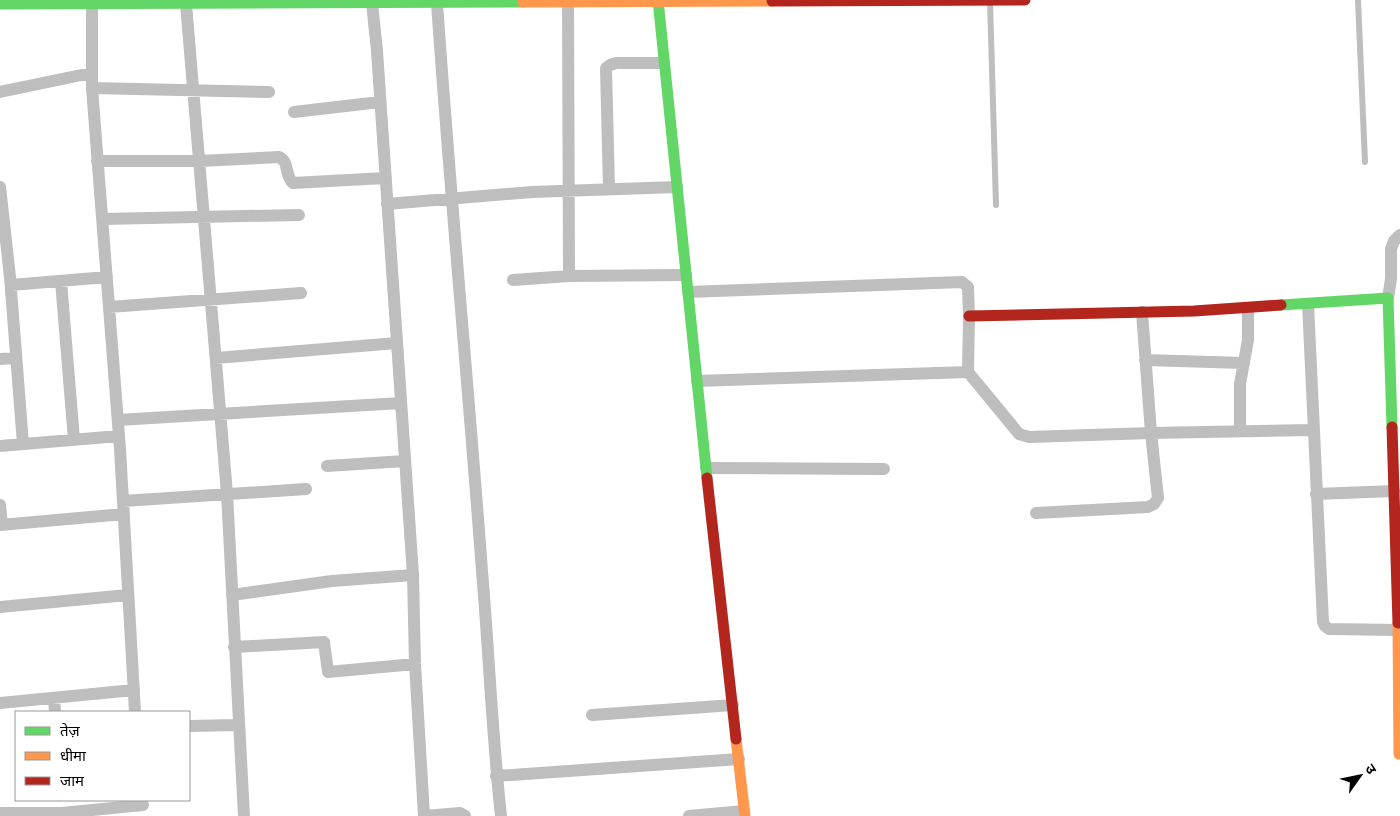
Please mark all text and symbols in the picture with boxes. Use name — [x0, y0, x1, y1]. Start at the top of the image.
legend — [15, 711, 190, 801]
text: तेज़ — [60, 721, 81, 740]
text: धीमा — [60, 746, 87, 765]
north arrow — [1335, 751, 1385, 801]
text: उ — [1361, 761, 1381, 778]
text: जाम — [60, 771, 85, 790]

